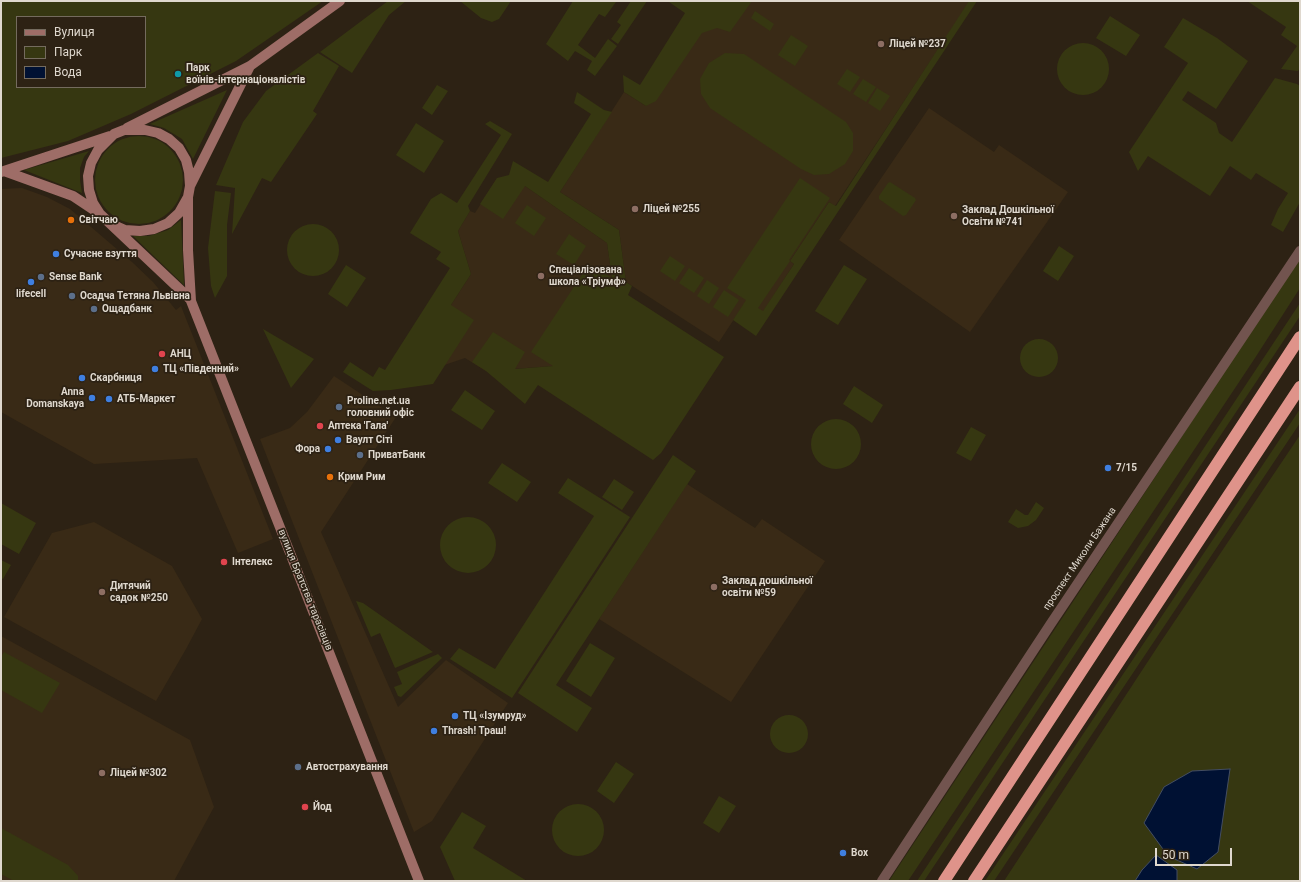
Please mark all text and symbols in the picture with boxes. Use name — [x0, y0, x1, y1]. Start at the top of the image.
legend — [16, 16, 146, 88]
text: Вулиця — [54, 25, 95, 39]
place label: Ліцей №237 — [889, 38, 946, 50]
marker: Ліцей №237 — [876, 39, 886, 49]
text: Парк — [54, 45, 82, 59]
place label: Парк воїнів-інтернаціоналістів — [186, 62, 305, 86]
text: Вода — [54, 65, 82, 79]
marker: Парк воїнів-інтернаціоналістів — [173, 69, 183, 79]
place label: Ліцей №255 — [643, 203, 700, 215]
marker: Ліцей №255 — [630, 204, 640, 214]
place label: Заклад Дошкільної Освіти №741 — [962, 204, 1054, 228]
marker: Заклад Дошкільної Освіти №741 — [949, 211, 959, 221]
place label: Світчаю — [79, 214, 118, 226]
marker: Світчаю — [66, 215, 76, 225]
place label: Сучасне взуття — [64, 248, 137, 260]
marker: Сучасне взуття — [51, 249, 61, 259]
place label: Спеціалізована школа «Тріумф» — [549, 264, 626, 288]
place label: Sense Bank — [49, 271, 102, 283]
marker: Спеціалізована школа «Тріумф» — [536, 271, 546, 281]
marker: Sense Bank — [36, 272, 46, 282]
marker: lifecell — [26, 277, 36, 287]
place label: lifecell — [16, 288, 46, 300]
place label: Осадча Тетяна Львівна — [80, 290, 190, 302]
marker: Осадча Тетяна Львівна — [67, 291, 77, 301]
place label: Ощадбанк — [102, 303, 152, 315]
marker: Ощадбанк — [89, 304, 99, 314]
place label: АНЦ — [170, 348, 191, 360]
marker: АНЦ — [157, 349, 167, 359]
place label: ТЦ «Південний» — [163, 363, 239, 375]
marker: ТЦ «Південний» — [150, 364, 160, 374]
place label: Скарбниця — [90, 372, 142, 384]
marker: Скарбниця — [77, 373, 87, 383]
place label: Anna Domanskaya — [26, 386, 84, 410]
marker: Anna Domanskaya — [87, 393, 97, 403]
place label: АТБ-Маркет — [117, 393, 175, 405]
marker: АТБ-Маркет — [104, 394, 114, 404]
place label: Proline.net.ua головний офіс — [347, 395, 414, 418]
marker: Proline.net.ua головний офіс — [334, 402, 344, 412]
place label: Аптека 'Гала' — [328, 420, 388, 432]
marker: Аптека 'Гала' — [315, 421, 325, 431]
place label: Ваулт Сіті — [346, 434, 393, 446]
marker: Ваулт Сіті — [333, 435, 343, 445]
place label: Фора — [295, 443, 320, 455]
marker: Фора — [323, 444, 333, 454]
place label: ПриватБанк — [368, 449, 425, 461]
marker: ПриватБанк — [355, 450, 365, 460]
place label: 7/15 — [1116, 462, 1137, 474]
marker: 7/15 — [1103, 463, 1113, 473]
place label: Крим Рим — [338, 471, 385, 483]
marker: Крим Рим — [325, 472, 335, 482]
street label: проспект Миколи Бажана — [1041, 505, 1119, 613]
street label: вулиця Братства тарасівців — [275, 528, 335, 652]
place label: Інтелекс — [232, 556, 273, 568]
marker: Інтелекс — [219, 557, 229, 567]
place label: Заклад дошкільної освіти №59 — [722, 575, 813, 598]
place label: Дитячий садок №250 — [110, 580, 168, 604]
marker: Заклад дошкільної освіти №59 — [709, 582, 719, 592]
marker: Дитячий садок №250 — [97, 587, 107, 597]
place label: ТЦ «Ізумруд» — [463, 710, 527, 722]
marker: ТЦ «Ізумруд» — [450, 711, 460, 721]
place label: Thrash! Траш! — [442, 725, 506, 737]
marker: Thrash! Траш! — [429, 726, 439, 736]
place label: Автострахування — [306, 761, 388, 773]
marker: Автострахування — [293, 762, 303, 772]
place label: Ліцей №302 — [110, 767, 167, 779]
marker: Ліцей №302 — [97, 768, 107, 778]
place label: Йод — [313, 801, 332, 813]
marker: Йод — [300, 802, 310, 812]
scale bar — [1157, 840, 1234, 866]
place label: Box — [851, 847, 868, 859]
marker: Box — [838, 848, 848, 858]
text: 50 m — [1162, 848, 1189, 862]

